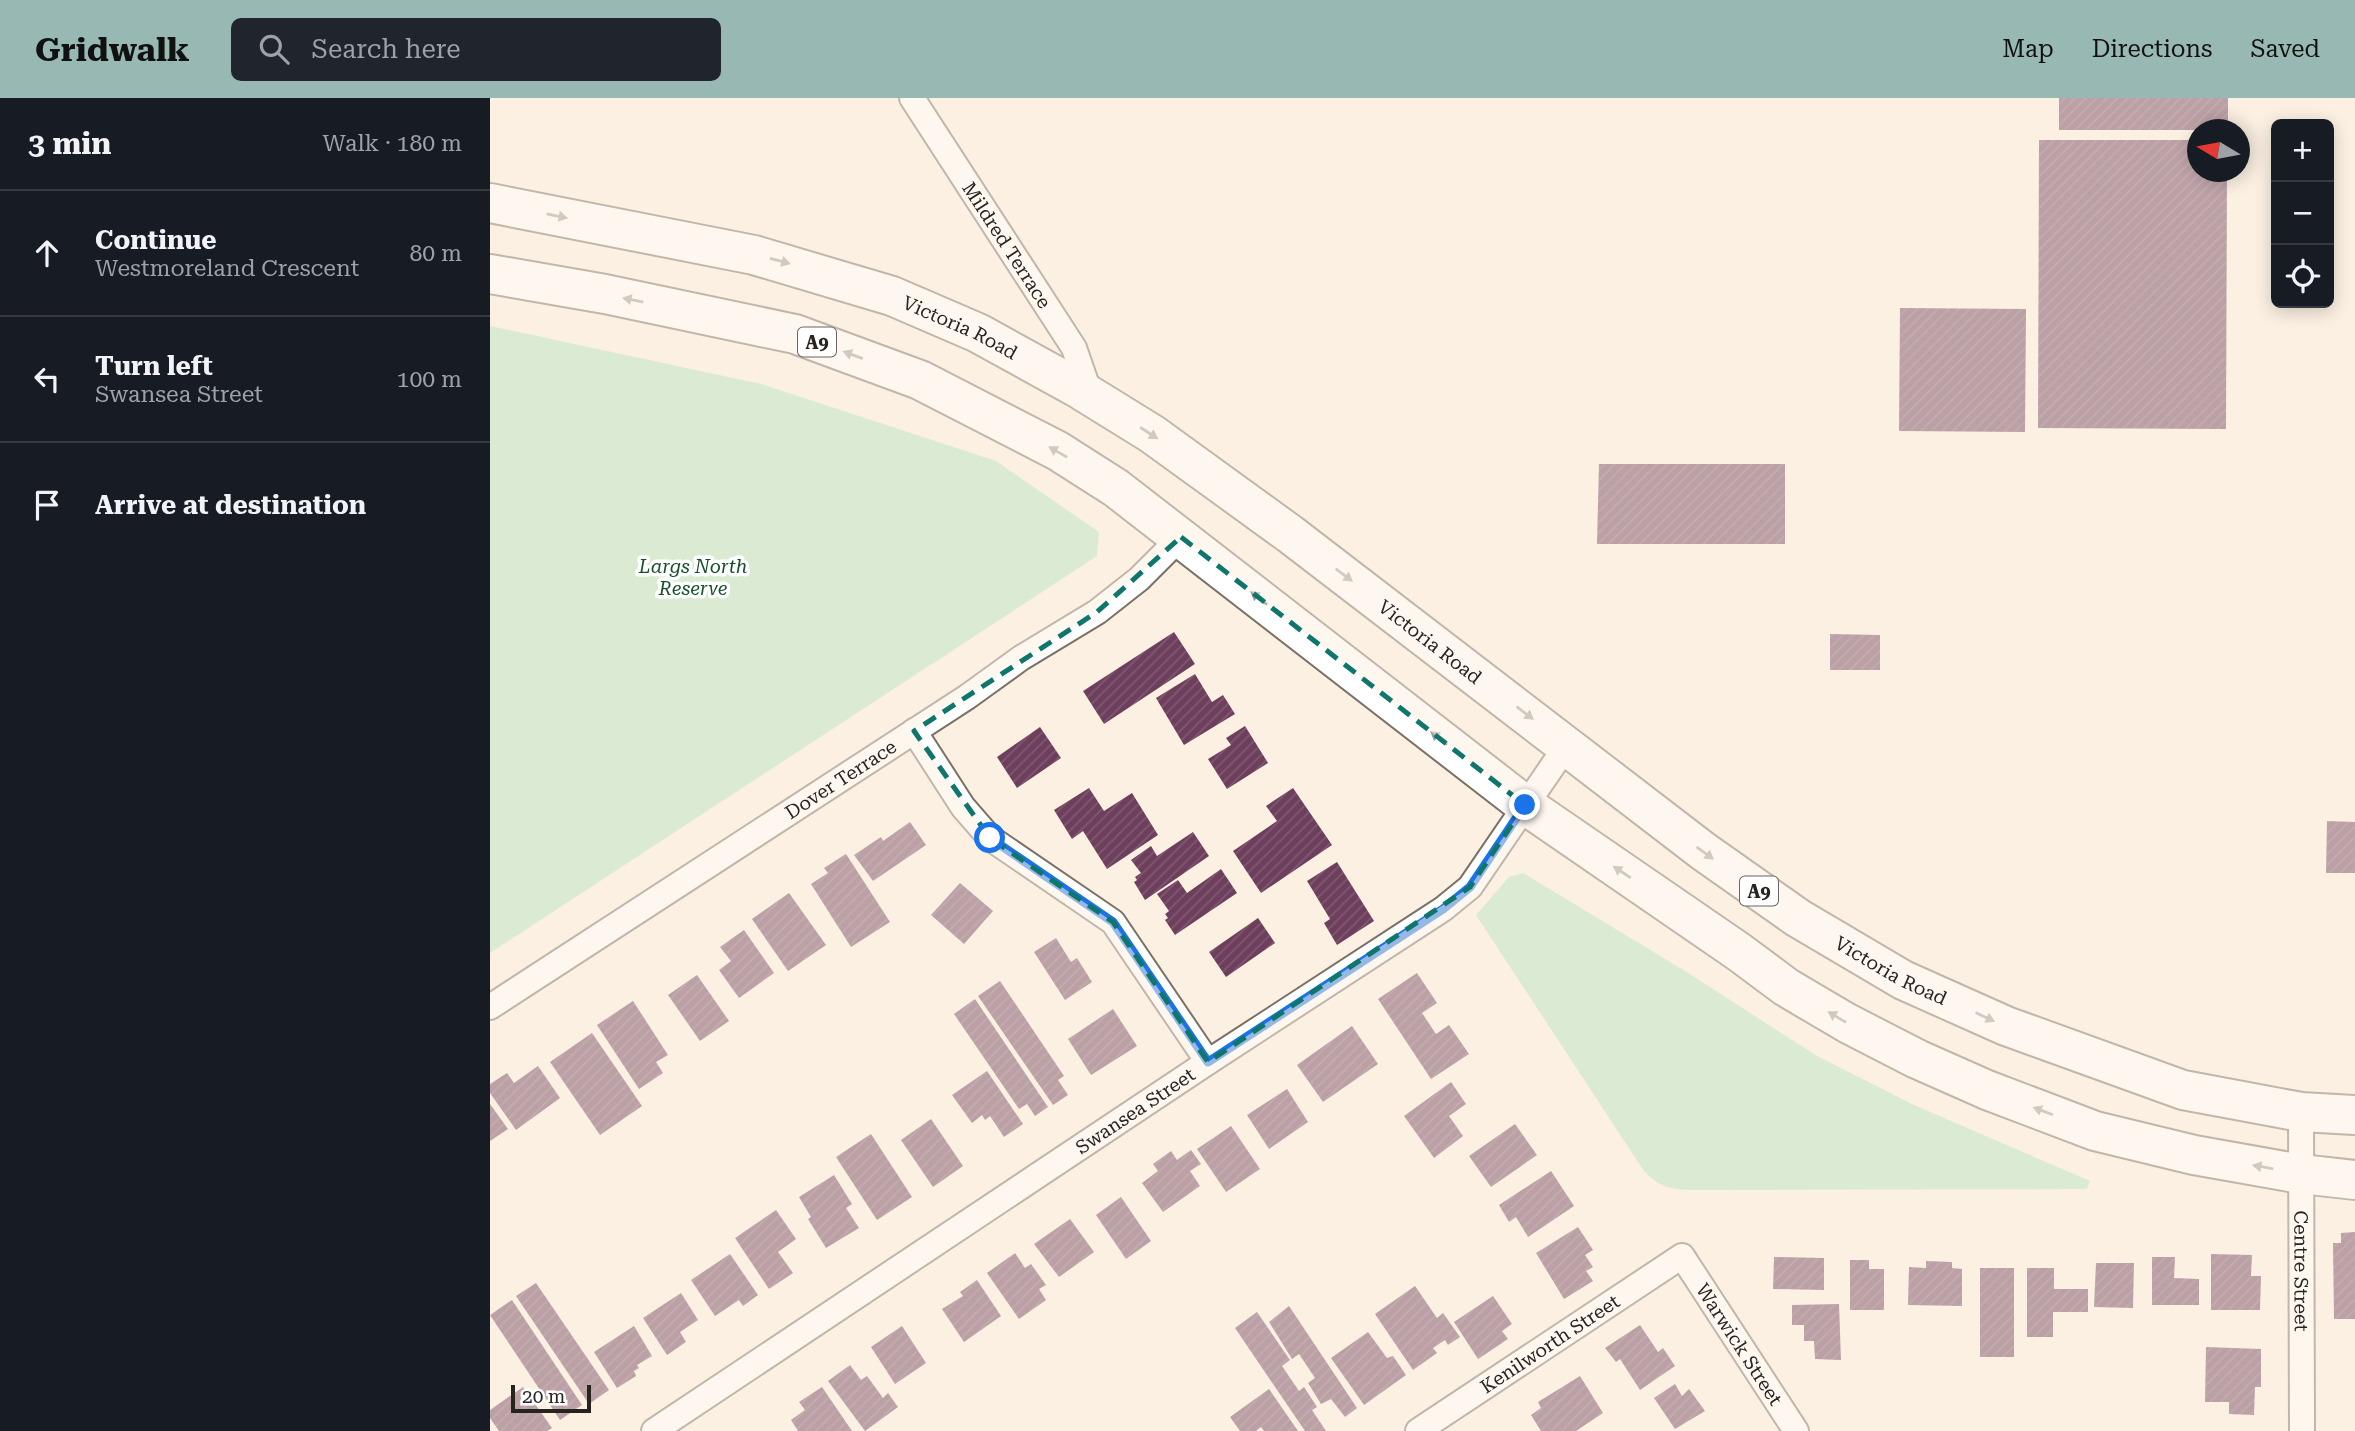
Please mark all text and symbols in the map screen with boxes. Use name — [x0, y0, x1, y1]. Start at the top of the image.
search box — [231, 18, 721, 81]
text: Gridwalk — [35, 30, 189, 69]
icon: search — [255, 30, 293, 68]
text: Search here — [311, 34, 460, 64]
text: Map — [2002, 35, 2054, 63]
text: Directions — [2092, 35, 2212, 63]
text: Saved — [2250, 35, 2320, 63]
north arrow — [2187, 119, 2250, 182]
map controls — [2271, 119, 2334, 308]
button: + — [2271, 119, 2334, 182]
text: 3 min — [28, 126, 111, 161]
text: Walk · 180 m — [323, 130, 462, 157]
street label: Mildred Terrace — [958, 177, 1056, 312]
button: − — [2271, 182, 2334, 245]
one-way arrow — [546, 211, 568, 222]
text: Continue — [95, 225, 217, 255]
icon: ahead — [28, 234, 66, 272]
text: 80 m — [409, 240, 462, 267]
button: locate — [2271, 245, 2334, 308]
text: Westmoreland Crescent — [95, 255, 359, 282]
one-way arrow — [770, 257, 791, 267]
street label: Victoria Road — [899, 291, 1022, 364]
one-way arrow — [622, 294, 644, 305]
road number: A9 — [798, 328, 836, 356]
one-way arrow — [842, 349, 863, 360]
text: Turn left — [95, 351, 213, 381]
icon: left — [28, 360, 66, 398]
text: 100 m — [397, 366, 462, 393]
text: Swansea Street — [95, 381, 263, 408]
one-way arrow — [1139, 426, 1159, 439]
one-way arrow — [1049, 446, 1068, 458]
icon: arrive — [28, 486, 66, 524]
text: Arrive at destination — [95, 490, 366, 520]
park label: Largs North Reserve — [638, 555, 747, 600]
one-way arrow — [1335, 568, 1353, 582]
one-way arrow — [1251, 591, 1269, 606]
street label: Victoria Road — [1374, 595, 1486, 689]
one-way arrow — [1516, 706, 1534, 720]
one-way arrow — [1430, 731, 1447, 746]
street label: Dover Terrace — [780, 735, 901, 824]
route end — [1509, 789, 1540, 820]
route start — [974, 822, 1005, 853]
one-way arrow — [1696, 845, 1714, 859]
one-way arrow — [1613, 865, 1631, 879]
road number: A9 — [1740, 876, 1778, 906]
street label: Victoria Road — [1831, 931, 1951, 1010]
one-way arrow — [1827, 1011, 1846, 1023]
one-way arrow — [1975, 1011, 1995, 1023]
street label: Swansea Street — [1071, 1063, 1199, 1159]
one-way arrow — [2033, 1106, 2054, 1117]
one-way arrow — [2252, 1162, 2274, 1173]
street label: Centre Street — [2290, 1211, 2313, 1331]
street label: Warwick Street — [1691, 1279, 1788, 1409]
street label: Kenilworth Street — [1476, 1289, 1624, 1398]
scale bar — [511, 1382, 592, 1414]
text: 20 m — [522, 1385, 565, 1408]

